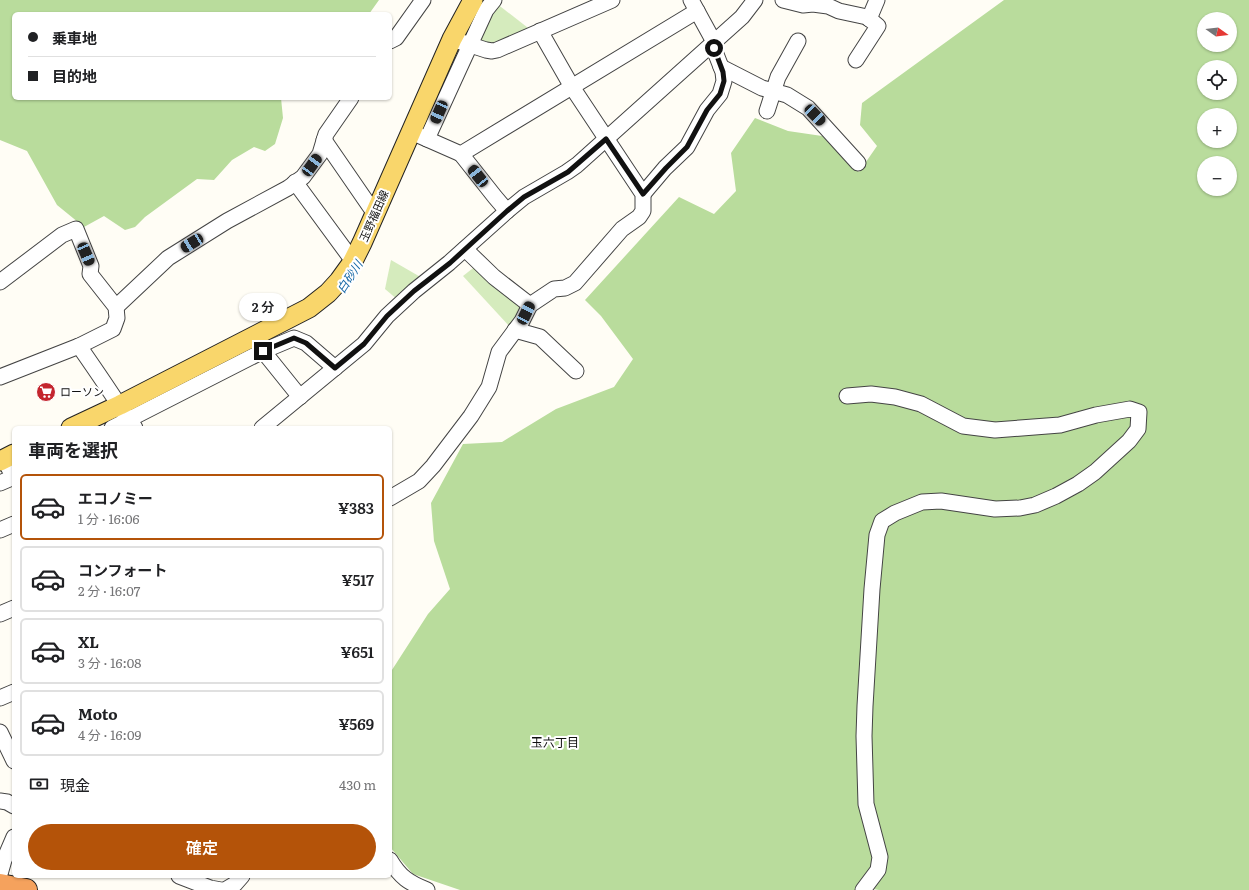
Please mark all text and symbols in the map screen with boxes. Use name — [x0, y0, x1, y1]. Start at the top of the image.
north arrow — [1197, 12, 1237, 52]
map controls — [1197, 12, 1237, 196]
text: 乗車地 — [52, 26, 97, 49]
route start — [705, 39, 723, 57]
button: locate — [1197, 60, 1237, 100]
text: 目的地 — [52, 64, 97, 87]
car — [429, 99, 449, 125]
car — [802, 102, 828, 128]
button: + — [1197, 108, 1237, 148]
car — [300, 152, 324, 178]
button: − — [1197, 156, 1237, 196]
car — [466, 163, 490, 189]
street label: 玉野福田線 — [355, 187, 392, 244]
car — [179, 232, 205, 254]
car — [76, 241, 96, 267]
water label: 白砂川 — [332, 255, 368, 296]
callout: 2 分 — [239, 293, 287, 321]
text: 2 分 — [252, 297, 274, 316]
car — [515, 300, 537, 326]
route end — [254, 342, 272, 360]
supermarket icon: ローソン — [35, 381, 57, 403]
place label: ローソン — [60, 383, 104, 399]
text: 車両を選択 — [28, 436, 118, 463]
text: エコノミー — [78, 486, 153, 509]
icon: car — [30, 489, 66, 525]
text: ¥383 — [338, 496, 374, 519]
text: 1 分 · 16:06 — [78, 509, 140, 528]
text: コンフォート — [78, 558, 168, 581]
icon: car — [30, 561, 66, 597]
text: ¥517 — [341, 568, 374, 591]
text: 2 分 · 16:07 — [78, 581, 140, 600]
text: XL — [78, 630, 99, 653]
icon: car — [30, 633, 66, 669]
text: ¥651 — [341, 640, 374, 663]
text: 3 分 · 16:08 — [78, 653, 141, 672]
text: Moto — [78, 702, 118, 725]
icon: car — [30, 705, 66, 741]
text: ¥569 — [338, 712, 374, 735]
text: 4 分 · 16:09 — [78, 725, 141, 744]
district label: 玉六丁目 — [531, 733, 579, 751]
icon: cash — [28, 773, 50, 795]
text: 現金 — [60, 773, 90, 796]
text: 430 m — [339, 775, 376, 794]
button: 確定 — [28, 824, 376, 870]

